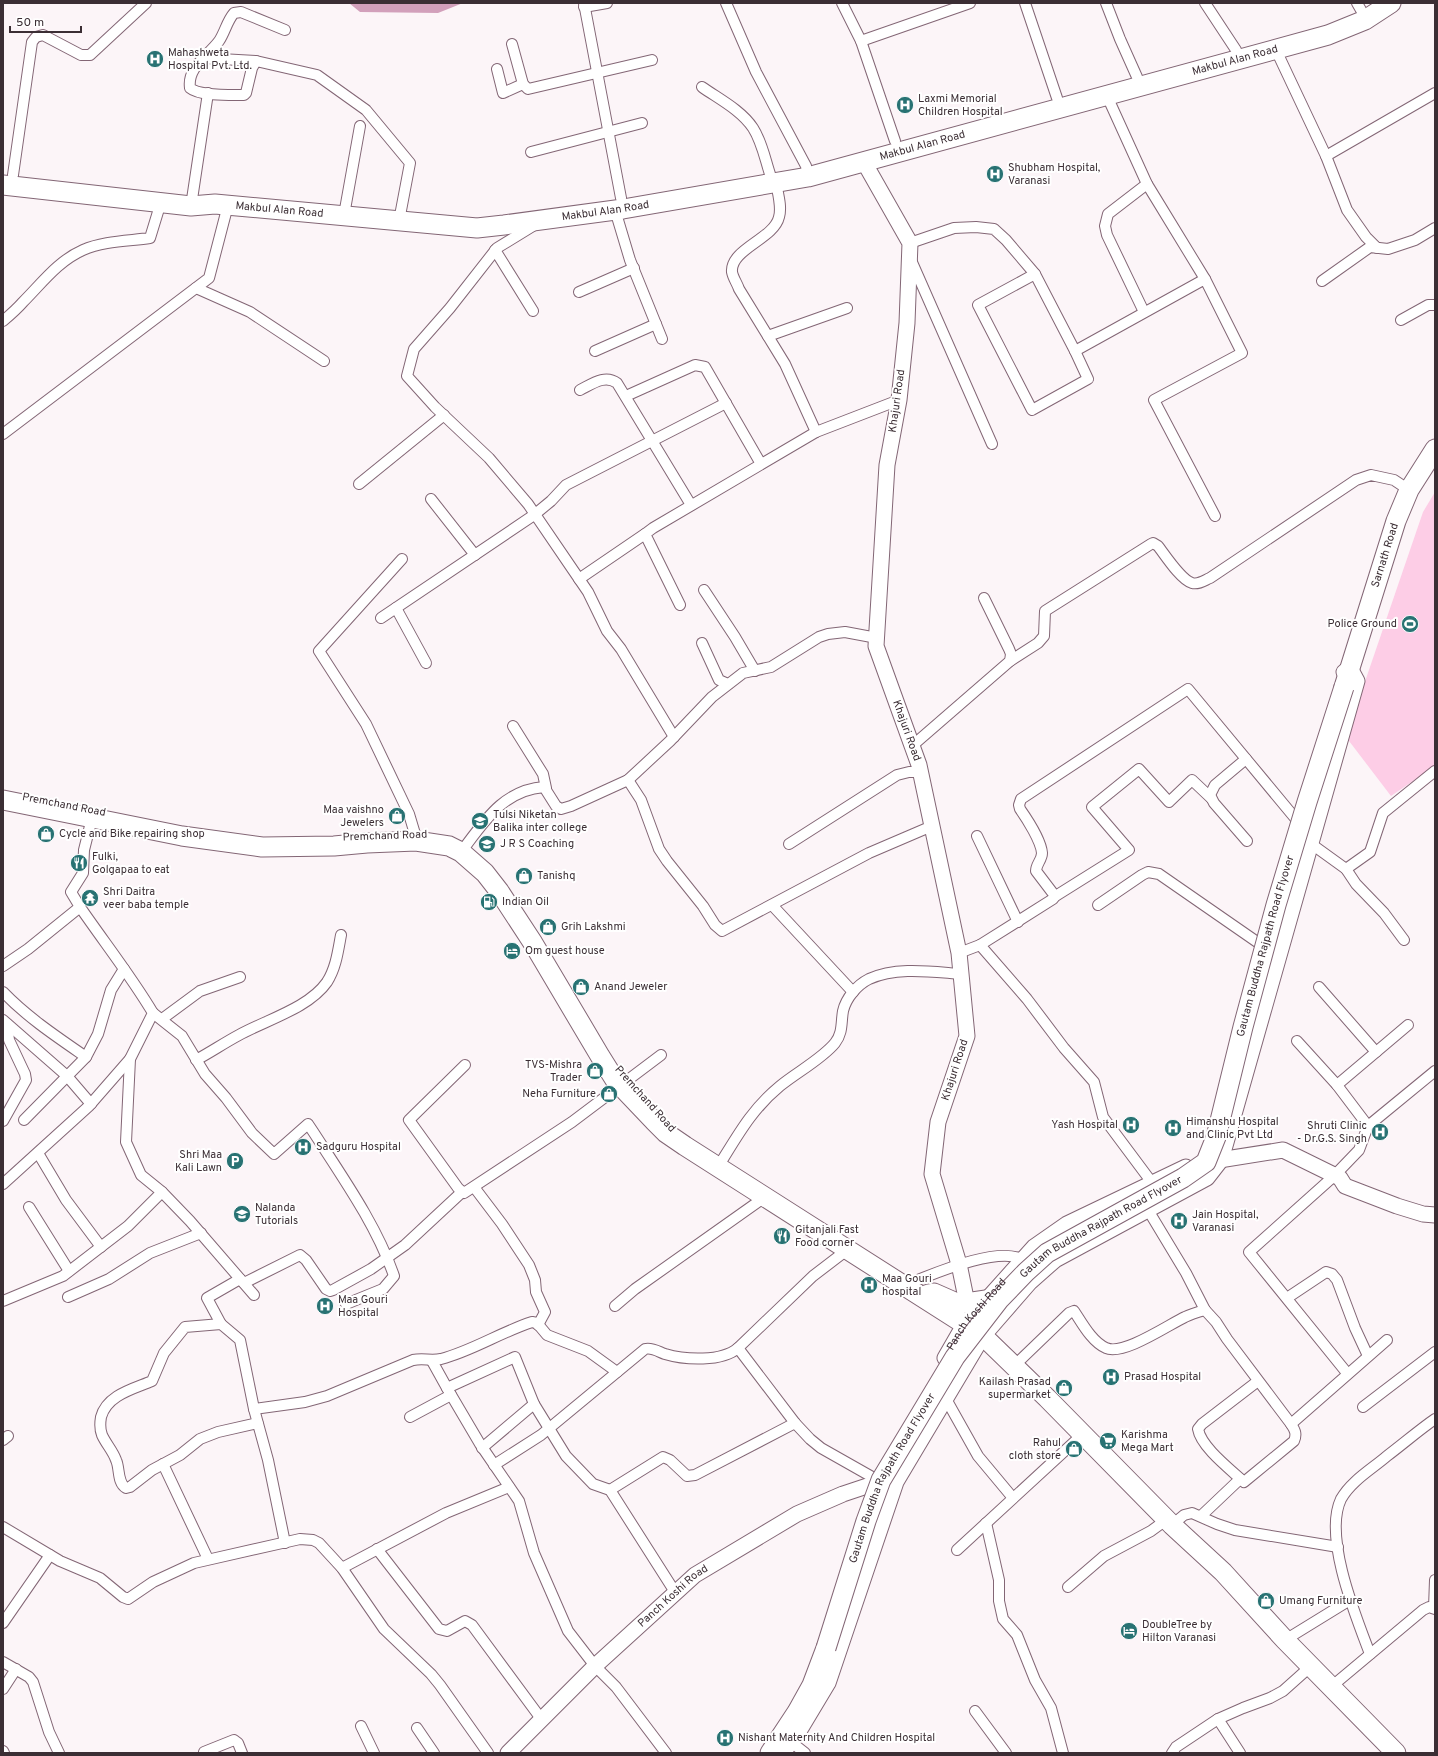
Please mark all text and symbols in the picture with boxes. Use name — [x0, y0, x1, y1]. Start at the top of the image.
scale bar — [10, 8, 81, 34]
text: 50 m — [16, 15, 44, 31]
street label: Makbul Alan Road — [1191, 42, 1279, 79]
place label: Mahashweta Hospital Pvt. Ltd. — [168, 46, 252, 73]
hospital icon: Mahashweta Hospital Pvt. Ltd. — [145, 49, 165, 69]
place label: Laxmi Memorial Children Hospital — [918, 92, 1003, 119]
hospital icon: Laxmi Memorial Children Hospital — [895, 95, 915, 115]
street label: Makbul Alan Road — [878, 127, 967, 164]
place label: Shubham Hospital, Varanasi — [1008, 161, 1101, 188]
hospital icon: Shubham Hospital, Varanasi — [985, 164, 1005, 184]
street label: Makbul Alan Road — [561, 198, 650, 224]
street label: Makbul Alan Road — [235, 199, 324, 221]
street label: Khajuri Road — [886, 368, 908, 434]
street label: Sarnath Road — [1369, 521, 1402, 589]
sports icon: Police Ground — [1400, 614, 1420, 634]
place label: Police Ground — [1328, 617, 1397, 631]
street label: Khajuri Road — [889, 698, 924, 763]
street label: Premchand Road — [21, 790, 107, 820]
place label: Maa vaishno Jewelers — [323, 803, 384, 830]
shop icon: Maa vaishno Jewelers — [387, 806, 407, 826]
place label: Tulsi Niketan Balika inter college — [493, 808, 587, 835]
school or university icon: Tulsi Niketan Balika inter college — [470, 811, 490, 831]
shop icon: Cycle and Bike repairing shop — [36, 824, 56, 844]
place label: Cycle and Bike repairing shop — [59, 827, 205, 841]
street label: Premchand Road — [342, 828, 428, 844]
school or university icon: J R S Coaching — [477, 834, 497, 854]
place label: J R S Coaching — [500, 837, 574, 851]
place label: Fulki, Golgapaa to eat — [92, 850, 170, 877]
restaurant icon: Fulki, Golgapaa to eat — [69, 853, 89, 873]
street label: Gautam Buddha Rajpath Road Flyover — [1234, 853, 1298, 1038]
shop icon: Tanishq — [514, 866, 534, 886]
place label: Tanishq — [537, 869, 575, 883]
place label: Shri Daitra veer baba temple — [103, 885, 189, 912]
temple icon: Shri Daitra veer baba temple — [80, 888, 100, 908]
fuel station icon: Indian Oil — [479, 892, 499, 912]
place label: Indian Oil — [502, 895, 549, 909]
shop icon: Grih Lakshmi — [538, 917, 558, 937]
place label: Grih Lakshmi — [561, 920, 626, 934]
hotel icon: Om guest house — [502, 941, 522, 961]
place label: Om guest house — [525, 944, 605, 958]
shop icon: Anand Jeweler — [571, 977, 591, 997]
place label: Anand Jeweler — [594, 980, 668, 994]
street label: Khajuri Road — [938, 1038, 972, 1102]
place label: TVS-Mishra Trader — [525, 1058, 583, 1085]
shop icon: TVS-Mishra Trader — [585, 1061, 605, 1081]
street label: Premchand Road — [611, 1063, 679, 1135]
shop icon: Neha Furniture — [599, 1084, 619, 1104]
place label: Neha Furniture — [522, 1087, 596, 1101]
hospital icon: Yash Hospital — [1121, 1115, 1141, 1135]
place label: Himanshu Hospital and Clinic Pvt Ltd — [1186, 1115, 1279, 1142]
place label: Yash Hospital — [1051, 1118, 1118, 1132]
hospital icon: Himanshu Hospital and Clinic Pvt Ltd — [1163, 1118, 1183, 1138]
place label: Shruti Clinic - Dr.G.S. Singh — [1297, 1119, 1367, 1146]
hospital icon: Shruti Clinic - Dr.G.S. Singh — [1370, 1122, 1390, 1142]
hospital icon: Sadguru Hospital — [293, 1137, 313, 1157]
place label: Sadguru Hospital — [316, 1140, 401, 1154]
place label: Shri Maa Kali Lawn — [175, 1148, 222, 1175]
parking icon: Shri Maa Kali Lawn — [225, 1151, 245, 1171]
street label: Gautam Buddha Rajpath Road Flyover — [1017, 1173, 1185, 1281]
place label: Nalanda Tutorials — [255, 1201, 298, 1228]
school or university icon: Nalanda Tutorials — [232, 1204, 252, 1224]
place label: Jain Hospital, Varanasi — [1192, 1208, 1259, 1235]
hospital icon: Jain Hospital, Varanasi — [1169, 1211, 1189, 1231]
place label: Gitanjali Fast Food corner — [795, 1223, 859, 1250]
restaurant icon: Gitanjali Fast Food corner — [772, 1226, 792, 1246]
place label: Maa Gouri hospital — [882, 1272, 932, 1299]
hospital icon: Maa Gouri hospital — [859, 1275, 879, 1295]
street label: Panch Koshi Road — [944, 1276, 1009, 1353]
place label: Maa Gouri Hospital — [338, 1293, 388, 1320]
hospital icon: Maa Gouri Hospital — [315, 1296, 335, 1316]
hospital icon: Prasad Hospital — [1101, 1367, 1121, 1387]
place label: Prasad Hospital — [1124, 1370, 1201, 1384]
place label: Kailash Prasad supermarket — [979, 1375, 1051, 1402]
shop icon: Kailash Prasad supermarket — [1054, 1378, 1074, 1398]
street label: Gautam Buddha Rajpath Road Flyover — [846, 1390, 939, 1565]
place label: Karishma Mega Mart — [1121, 1428, 1174, 1455]
supermarket icon: Karishma Mega Mart — [1098, 1431, 1118, 1451]
place label: Rahul cloth store — [1009, 1436, 1061, 1463]
shop icon: Rahul cloth store — [1064, 1439, 1084, 1459]
street label: Panch Koshi Road — [635, 1562, 711, 1630]
shop icon: Umang Furniture — [1256, 1591, 1276, 1611]
place label: Umang Furniture — [1279, 1594, 1362, 1608]
place label: DoubleTree by Hilton Varanasi — [1142, 1618, 1216, 1645]
hotel icon: DoubleTree by Hilton Varanasi — [1119, 1621, 1139, 1641]
hospital icon: Nishant Maternity And Children Hospital — [715, 1728, 735, 1748]
place label: Nishant Maternity And Children Hospital — [738, 1731, 935, 1745]

